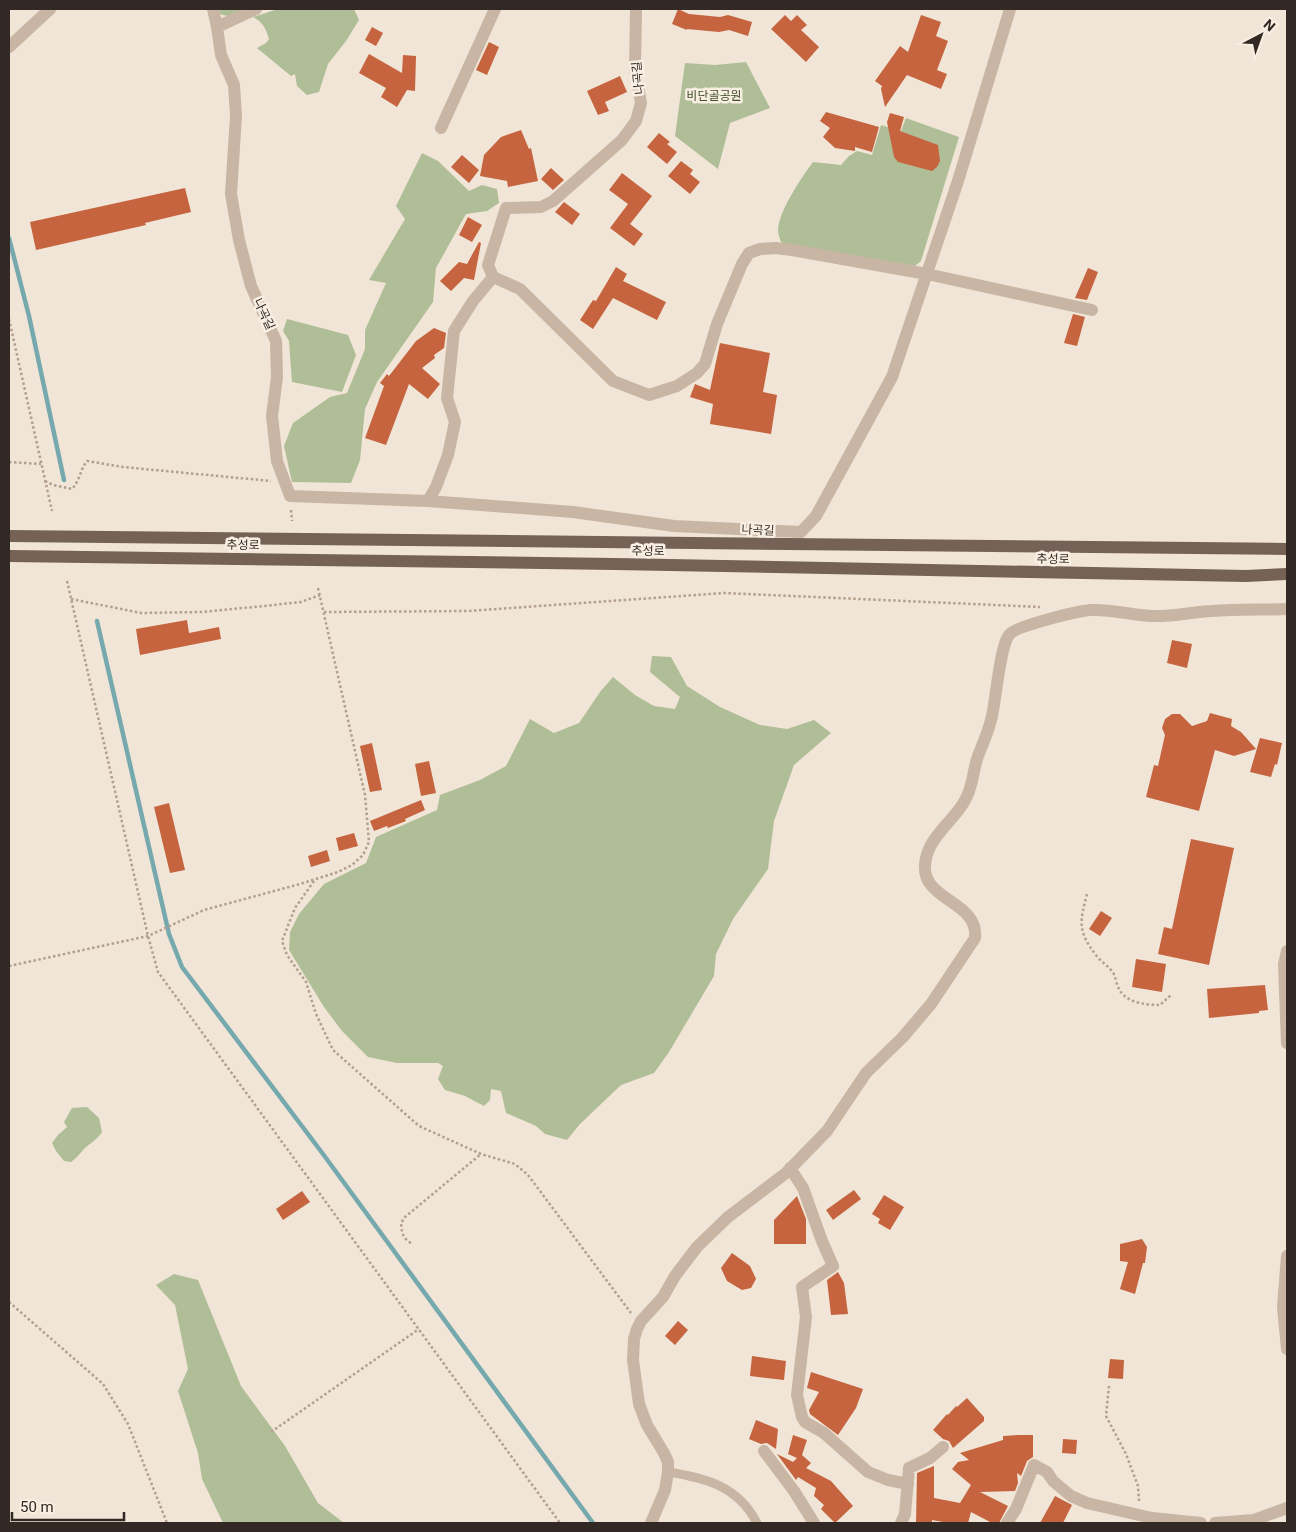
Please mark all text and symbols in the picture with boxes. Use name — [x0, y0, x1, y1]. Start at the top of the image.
north arrow — [1236, 10, 1286, 60]
text: N — [1261, 16, 1279, 34]
street label: 나곡길 — [629, 61, 647, 95]
park label: 비단골공원 — [686, 89, 742, 103]
street label: 나곡길 — [251, 296, 277, 332]
street label: 나곡길 — [741, 522, 775, 538]
street label: 추성로 — [226, 538, 260, 552]
street label: 추성로 — [631, 544, 665, 558]
street label: 추성로 — [1036, 552, 1070, 566]
scale bar — [12, 1490, 125, 1522]
text: 50 m — [20, 1498, 54, 1516]

